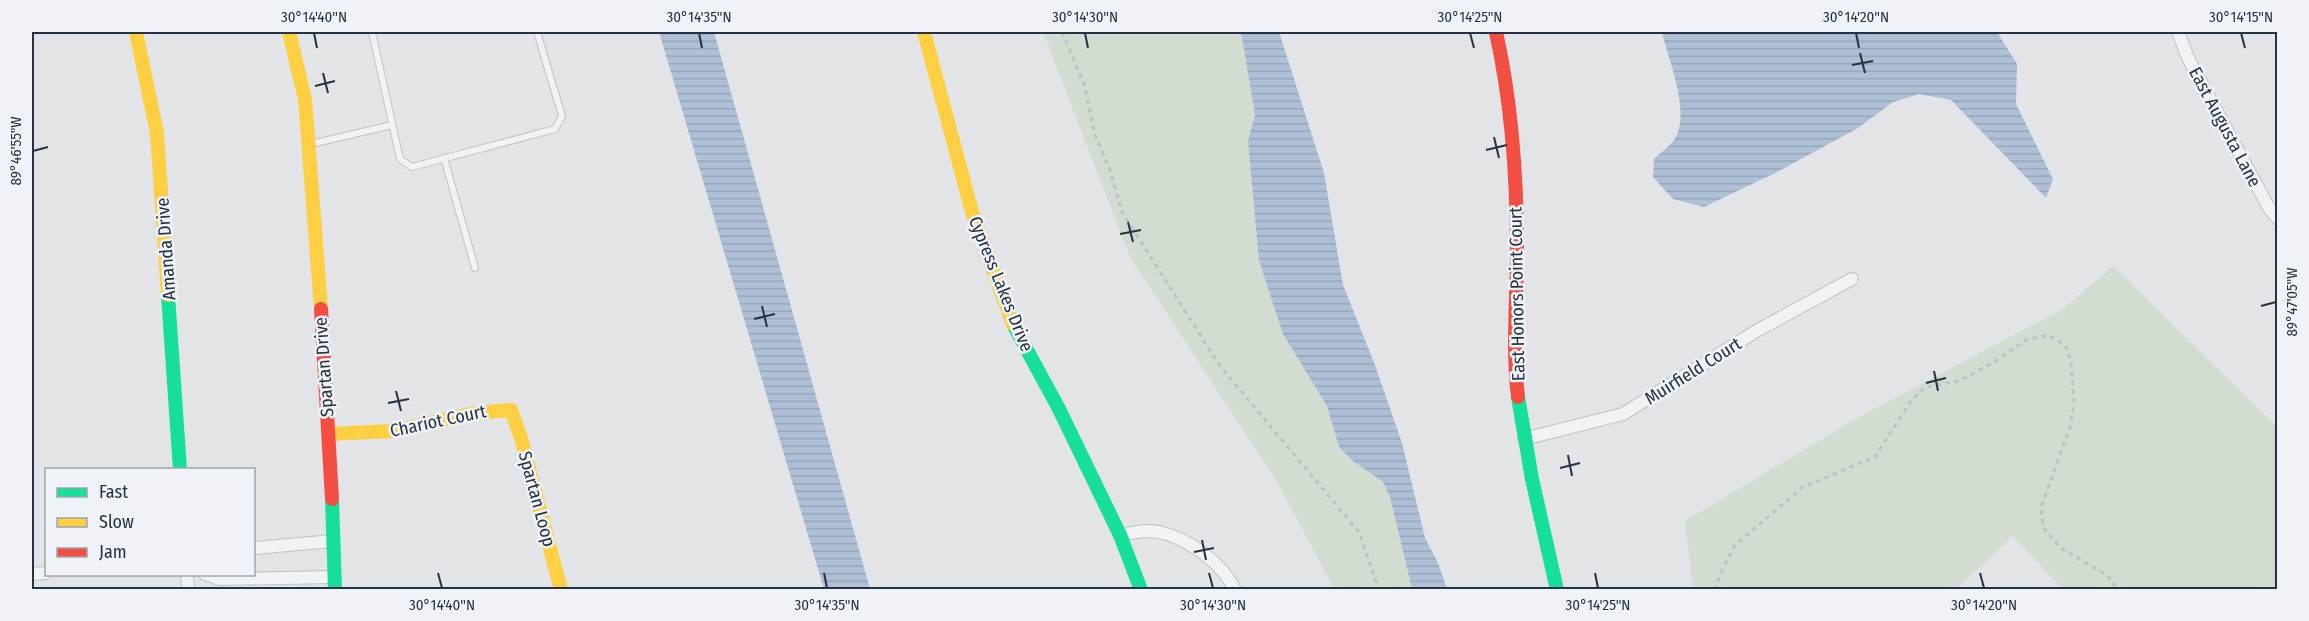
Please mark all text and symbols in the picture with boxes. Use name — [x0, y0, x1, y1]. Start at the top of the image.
text: 30°14'40"N — [281, 8, 347, 26]
text: 30°14'35"N — [667, 8, 731, 26]
text: 30°14'30"N — [1052, 8, 1118, 26]
text: 30°14'25"N — [1438, 8, 1502, 26]
text: 30°14'20"N — [1823, 8, 1889, 26]
text: 30°14'15"N — [2209, 8, 2273, 26]
street label: East Augusta Lane — [2184, 63, 2266, 191]
text: 89°46'55"W — [7, 116, 25, 186]
street label: Amanda Drive — [151, 197, 181, 301]
street label: East Honors Point Court — [1504, 207, 1530, 381]
street label: Cypress Lakes Drive — [964, 213, 1038, 355]
text: 89°47'05"W — [2283, 268, 2301, 336]
street label: Spartan Drive — [310, 316, 338, 418]
street label: Muirfield Court — [1641, 333, 1745, 409]
street label: Chariot Court — [388, 400, 488, 442]
street label: Spartan Loop — [514, 449, 560, 549]
legend — [45, 468, 255, 576]
text: Fast — [99, 481, 128, 503]
text: Slow — [99, 511, 134, 533]
text: Jam — [99, 541, 127, 563]
text: 30°14'40"N — [409, 596, 475, 614]
text: 30°14'35"N — [795, 596, 859, 614]
text: 30°14'30"N — [1180, 596, 1246, 614]
text: 30°14'25"N — [1566, 596, 1630, 614]
text: 30°14'20"N — [1951, 596, 2017, 614]

